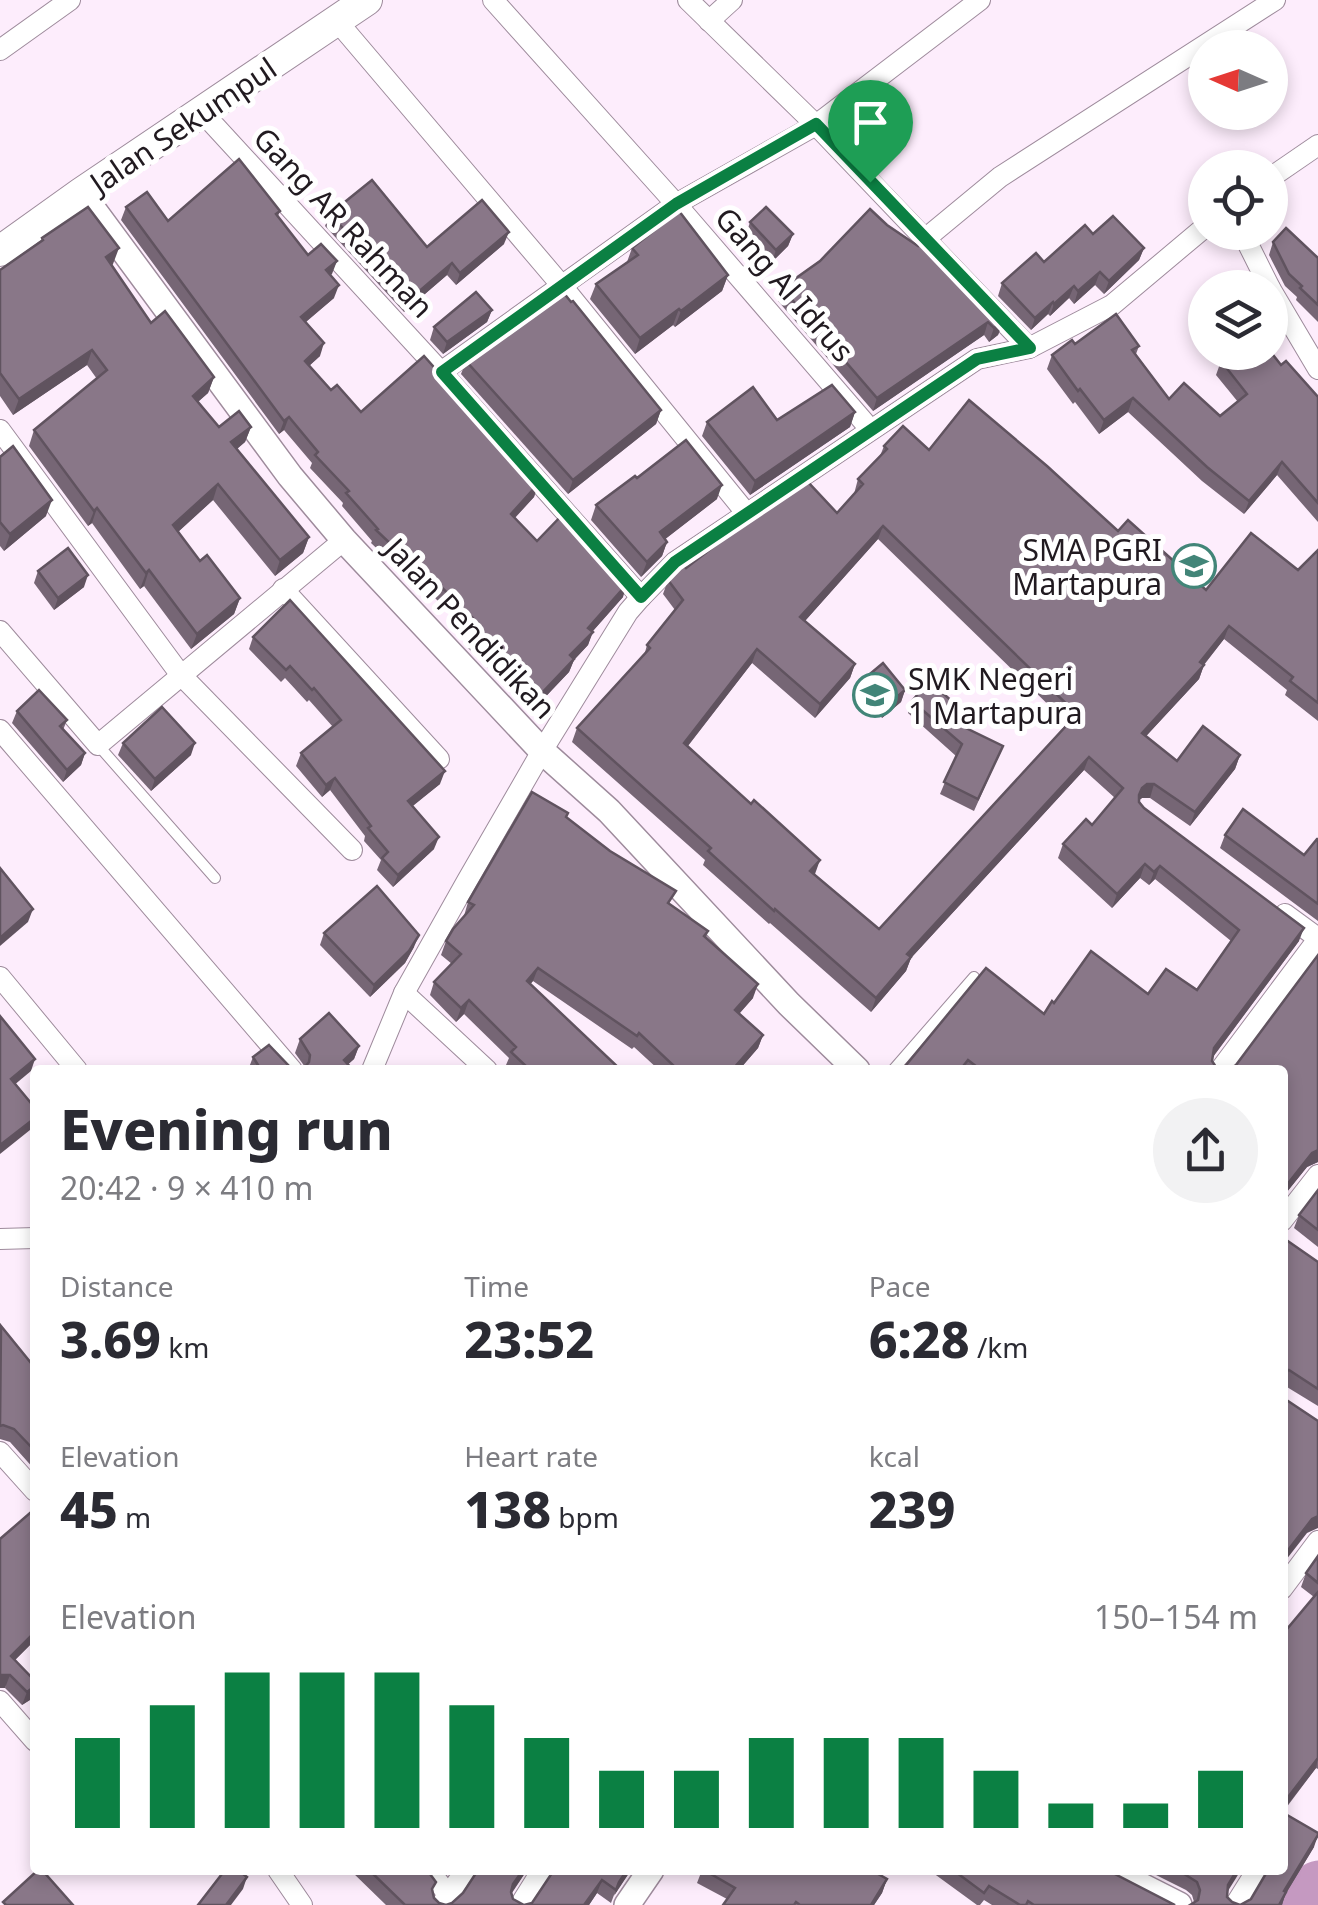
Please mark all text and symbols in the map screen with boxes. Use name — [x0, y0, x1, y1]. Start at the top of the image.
north arrow — [1188, 30, 1288, 130]
map controls — [1188, 30, 1288, 370]
street label: Jalan Sekumpul — [79, 47, 284, 204]
pin — [828, 80, 913, 183]
icon: arrive — [843, 95, 898, 150]
street label: Gang AR Rahman — [245, 118, 443, 326]
button: locate — [1188, 150, 1288, 250]
street label: Gang Al Idrus — [707, 198, 863, 370]
button: layers — [1188, 270, 1288, 370]
street label: Jalan Pendidikan — [374, 527, 566, 727]
place label: SMA PGRI Martapura — [1012, 529, 1162, 604]
school or university icon: SMA PGRI Martapura — [1171, 543, 1217, 589]
place label: SMK Negeri 1 Martapura — [908, 658, 1083, 733]
school or university icon: SMK Negeri 1 Martapura — [852, 672, 898, 718]
text: Evening run — [60, 1091, 393, 1166]
button: share — [1153, 1098, 1258, 1203]
text: 20:42 · 9 × 410 m — [60, 1166, 313, 1209]
text: Distance — [60, 1267, 173, 1305]
text: Time — [464, 1267, 529, 1305]
text: Pace — [869, 1267, 931, 1305]
text: 3.69 — [60, 1305, 161, 1373]
text: 23:52 — [464, 1305, 594, 1373]
text: 6:28 — [869, 1305, 970, 1373]
text: km — [161, 1328, 209, 1366]
text: /km — [970, 1328, 1028, 1366]
text: Elevation — [60, 1437, 180, 1475]
text: Heart rate — [464, 1437, 598, 1475]
text: kcal — [869, 1437, 920, 1475]
text: 45 — [60, 1475, 118, 1543]
text: 138 — [464, 1475, 551, 1543]
text: 239 — [869, 1475, 955, 1543]
text: m — [118, 1498, 151, 1536]
text: bpm — [551, 1498, 619, 1536]
text: Elevation — [60, 1595, 197, 1638]
text: 150–154 m — [1094, 1595, 1258, 1638]

